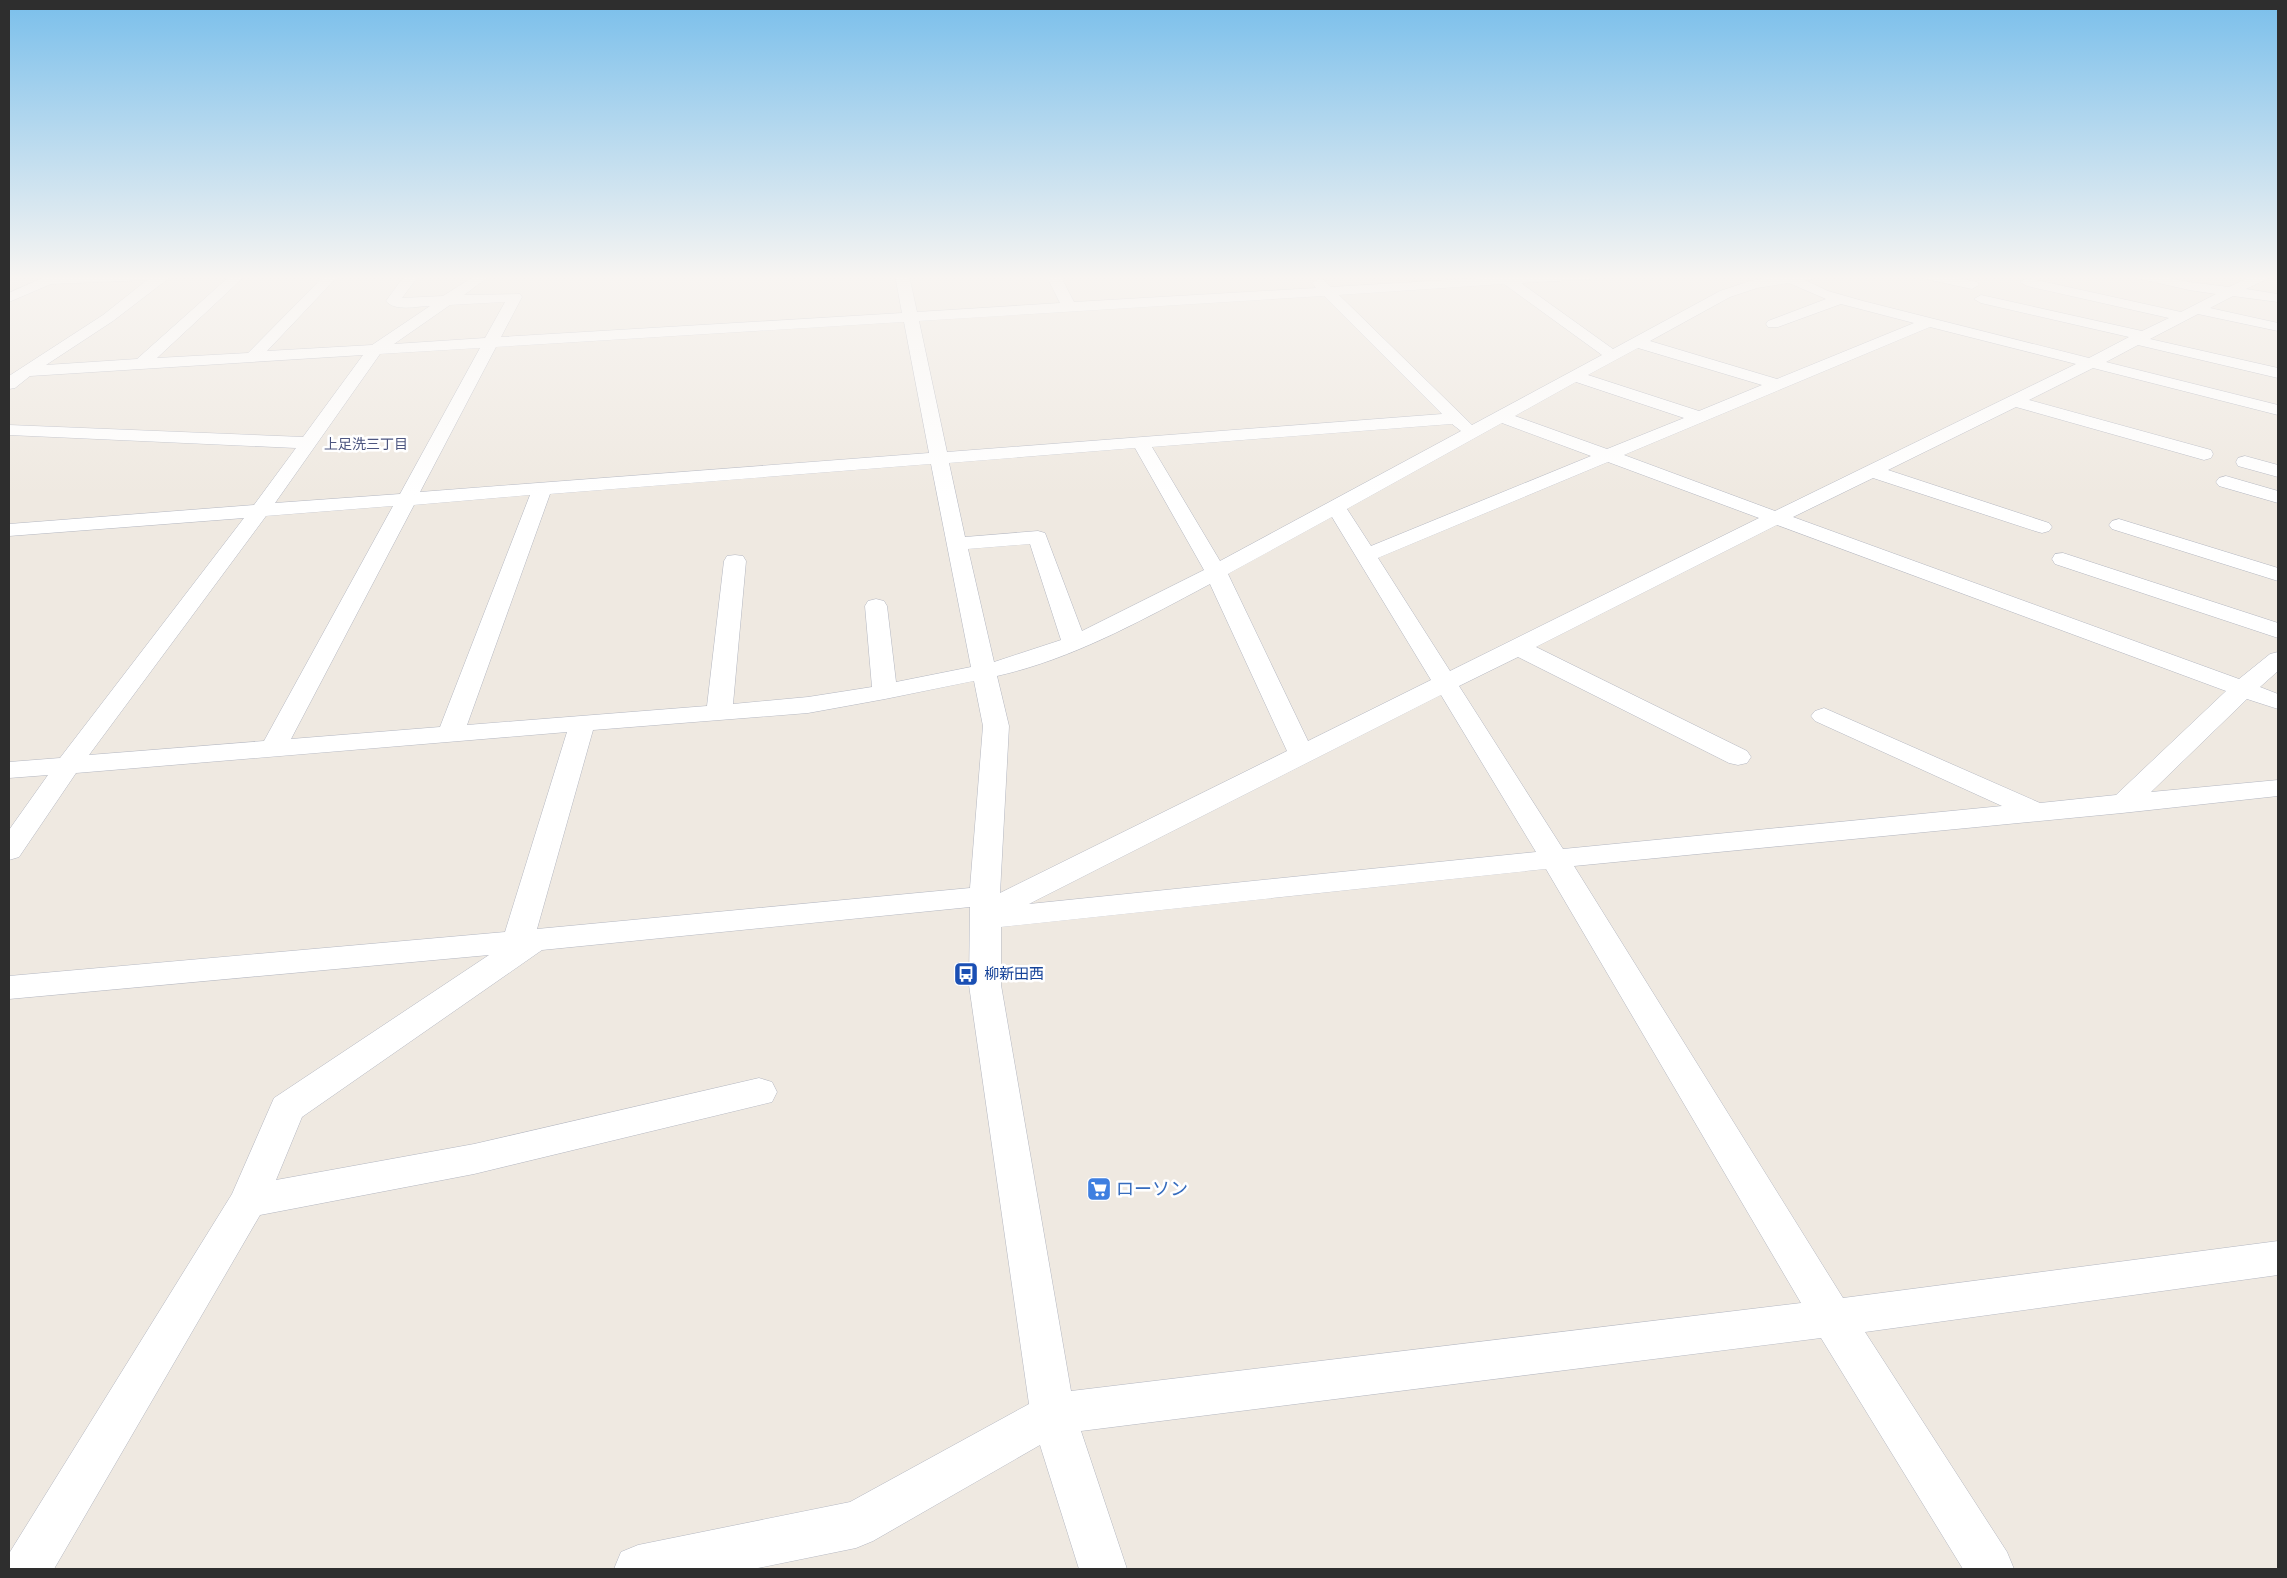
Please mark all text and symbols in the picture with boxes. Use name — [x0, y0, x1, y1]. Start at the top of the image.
district label: 上足洗三丁目 — [324, 436, 408, 452]
bus stop icon: 柳新田西 — [953, 961, 979, 987]
place label: 柳新田西 — [984, 965, 1044, 983]
supermarket icon: ローソン — [1086, 1176, 1112, 1202]
place label: ローソン — [1116, 1178, 1188, 1199]

